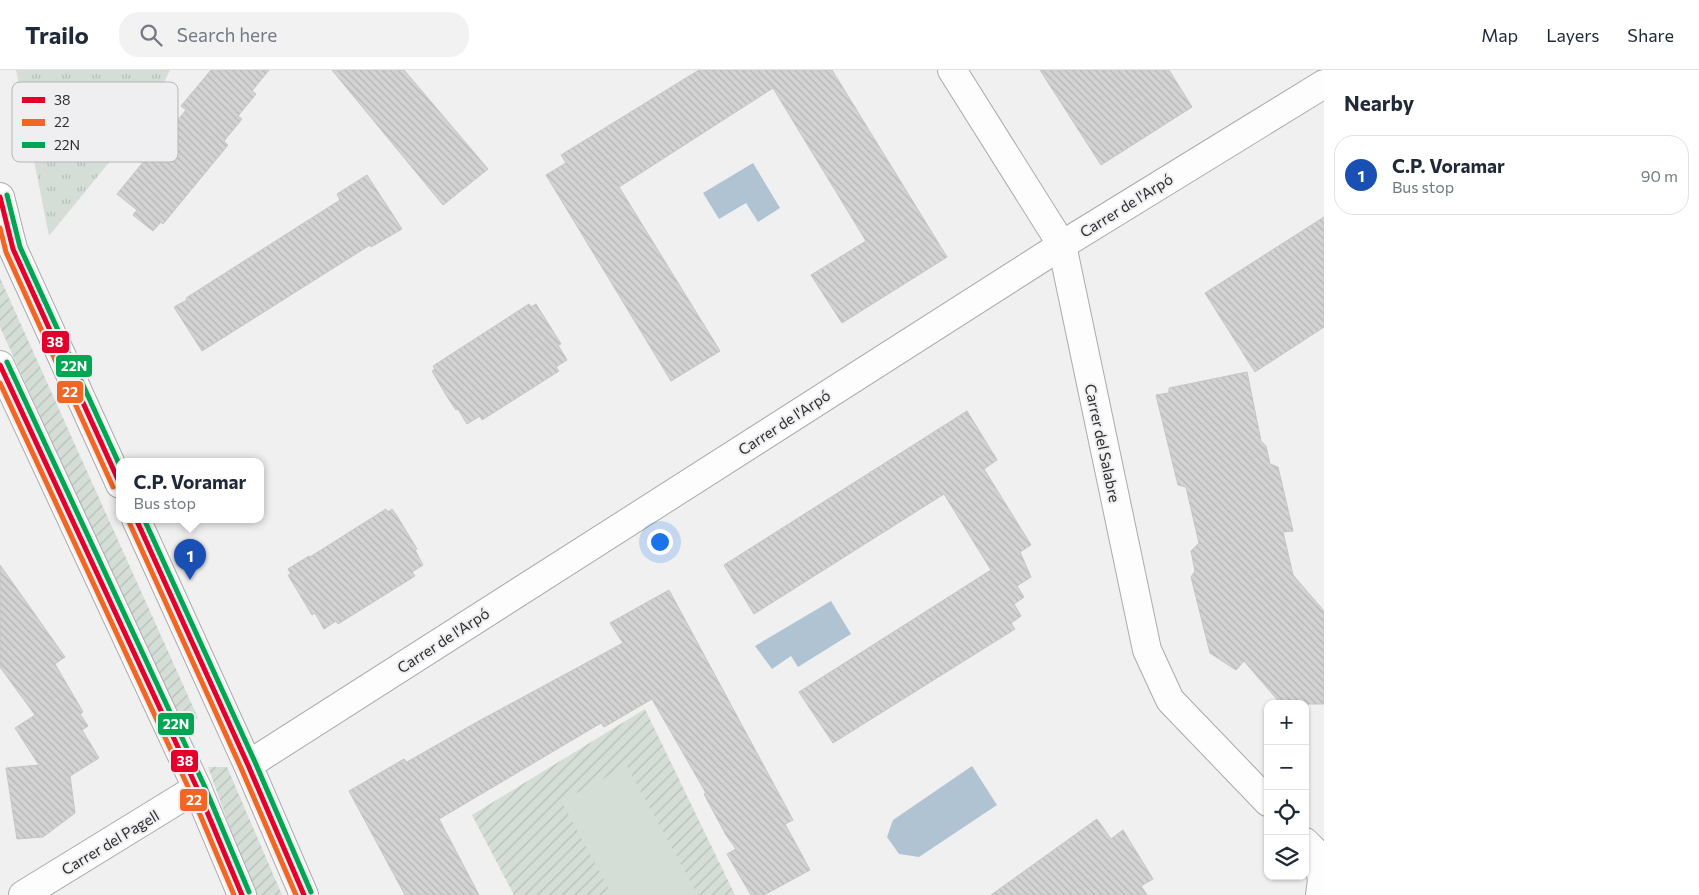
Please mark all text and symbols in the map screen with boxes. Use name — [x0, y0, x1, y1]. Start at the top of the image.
search box — [119, 12, 469, 57]
text: Trailo — [25, 20, 89, 49]
icon: search — [137, 21, 165, 49]
text: Search here — [177, 23, 277, 46]
text: Map — [1481, 24, 1518, 46]
text: Layers — [1546, 24, 1599, 46]
text: Share — [1627, 24, 1674, 46]
legend — [12, 82, 178, 162]
text: Nearby — [1344, 90, 1414, 115]
text: 38 — [54, 91, 71, 108]
text: 22 — [54, 113, 70, 130]
text: 22N — [54, 136, 80, 153]
text: C.P. Voramar — [1392, 154, 1505, 177]
text: 1 — [1357, 166, 1365, 185]
text: 90 m — [1641, 166, 1678, 185]
street label: Carrer de l'Arpó — [1076, 169, 1176, 241]
text: Bus stop — [1392, 177, 1454, 196]
line badge: 38 — [41, 330, 70, 354]
text: 38 — [47, 333, 64, 350]
line badge: 22N — [55, 354, 93, 378]
text: 22N — [61, 357, 87, 374]
line badge: 22 — [56, 380, 84, 404]
street label: Carrer del Salabre — [1082, 382, 1124, 504]
text: 22 — [62, 383, 78, 400]
street label: Carrer de l'Arpó — [735, 385, 833, 458]
popup — [116, 458, 264, 523]
text: C.P. Voramar — [134, 470, 246, 493]
text: Bus stop — [134, 493, 196, 512]
your location — [647, 529, 673, 555]
pin: 1 — [174, 539, 206, 580]
street label: Carrer de l'Arpó — [394, 603, 492, 676]
map controls — [1264, 700, 1309, 880]
button: + — [1264, 700, 1309, 745]
line badge: 22N — [157, 712, 195, 736]
text: 22N — [163, 715, 189, 732]
button: − — [1264, 745, 1309, 790]
line badge: 38 — [170, 749, 199, 773]
text: 38 — [177, 752, 194, 769]
line badge: 22 — [179, 788, 208, 812]
button: locate — [1264, 790, 1309, 835]
text: 22 — [186, 791, 202, 808]
street label: Carrer del Pagell — [58, 806, 162, 878]
button: layers — [1264, 835, 1309, 880]

